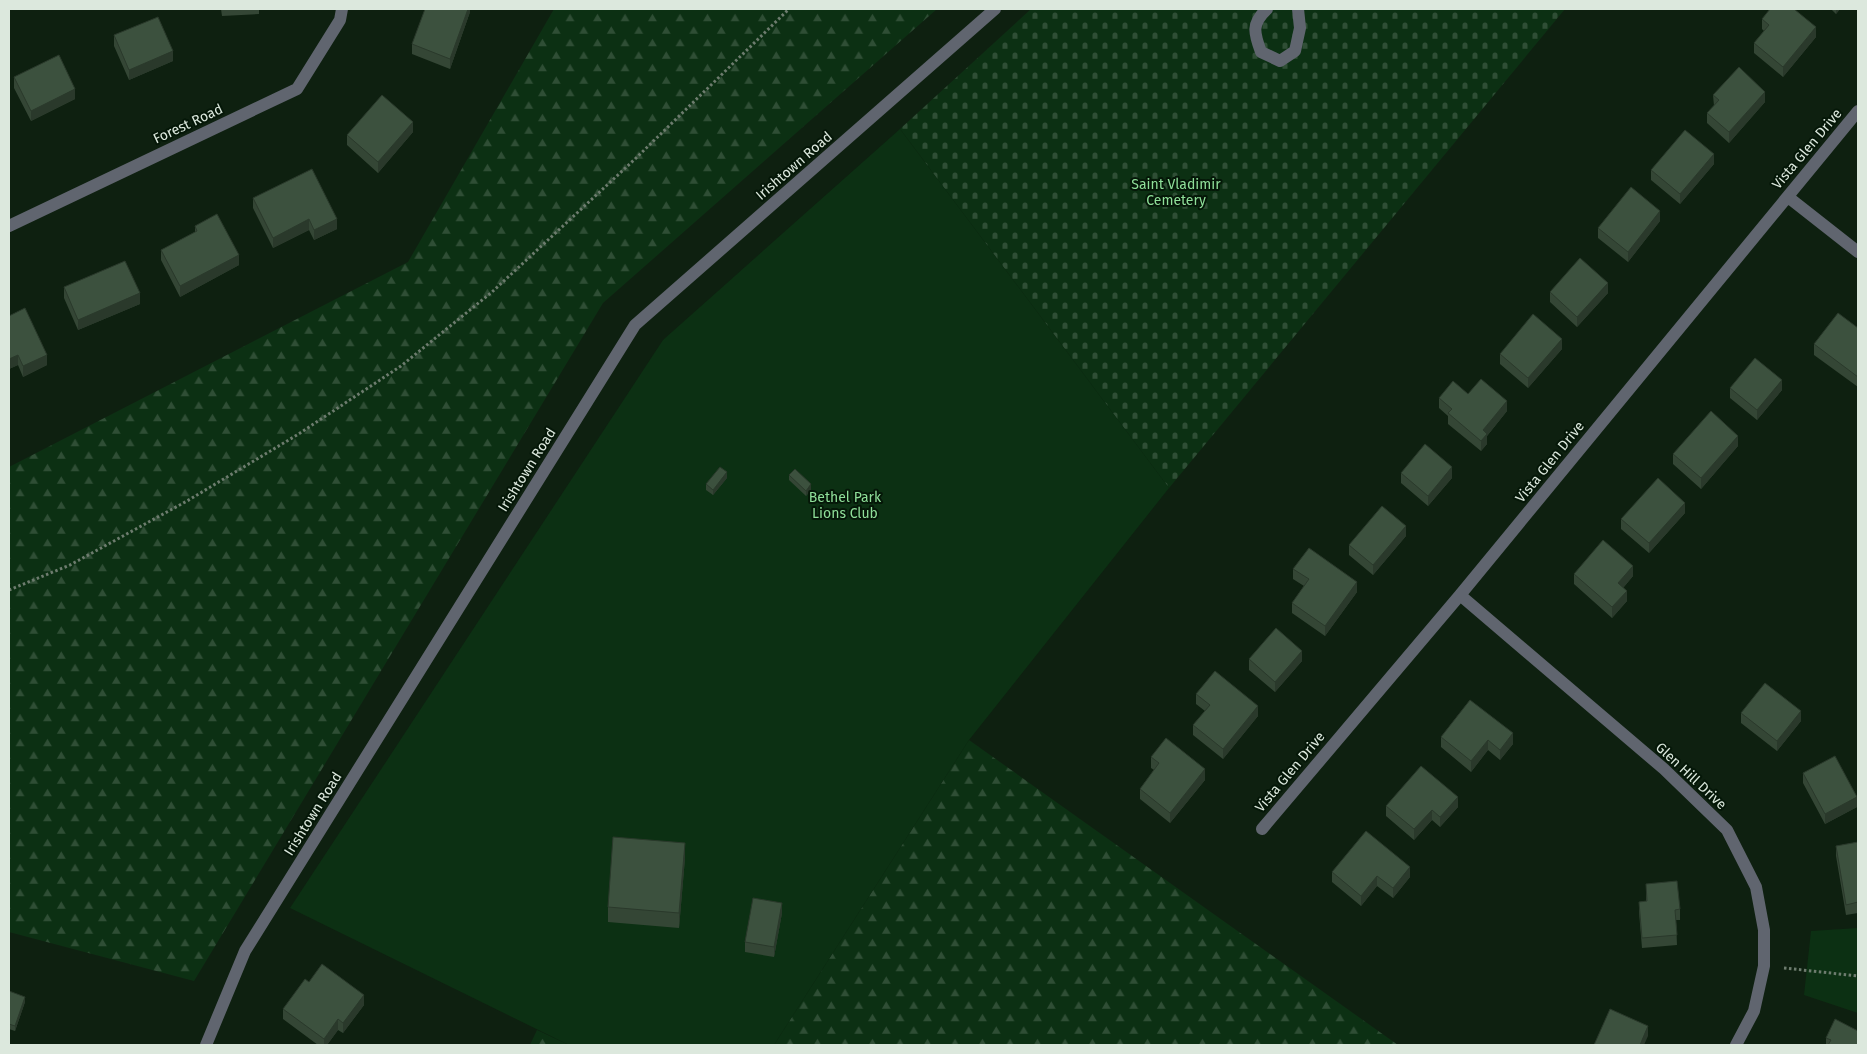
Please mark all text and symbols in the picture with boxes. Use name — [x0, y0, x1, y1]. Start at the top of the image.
street label: Forest Road — [151, 100, 225, 148]
street label: Vista Glen Drive — [1768, 105, 1846, 193]
street label: Irishtown Road — [752, 128, 836, 204]
park label: Saint Vladimir Cemetery — [1131, 176, 1221, 209]
street label: Vista Glen Drive — [1512, 418, 1588, 506]
street label: Irishtown Road — [494, 425, 560, 515]
park label: Bethel Park Lions Club — [809, 489, 882, 522]
street label: Vista Glen Drive — [1251, 728, 1329, 816]
street label: Glen Hill Drive — [1652, 739, 1730, 813]
street label: Irishtown Road — [280, 769, 346, 859]

